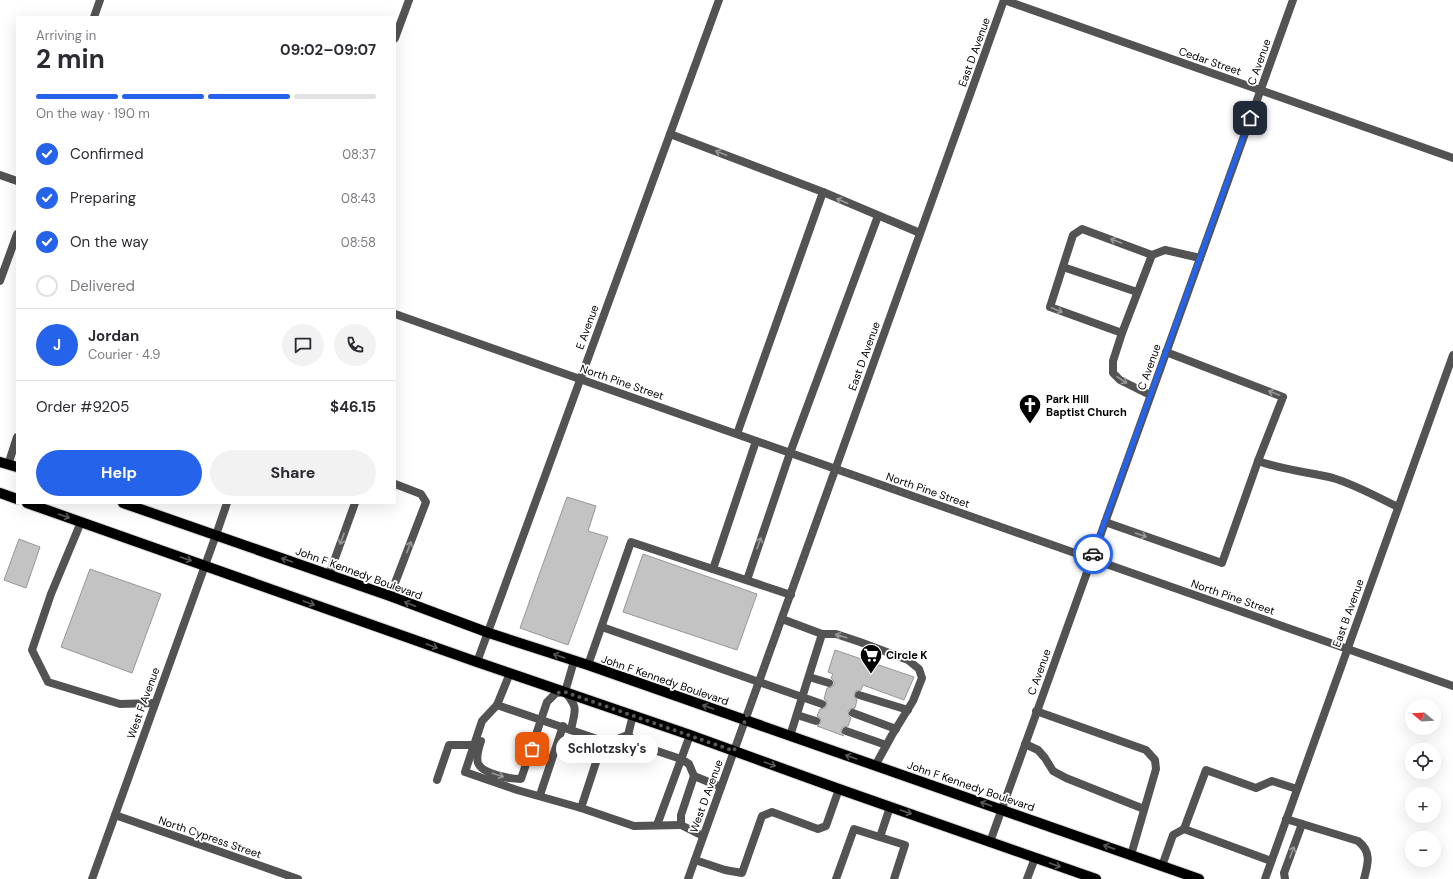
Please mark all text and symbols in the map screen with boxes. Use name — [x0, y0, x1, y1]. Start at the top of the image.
street label: East D Avenue — [955, 15, 993, 89]
text: Arriving in — [36, 27, 96, 44]
street label: C Avenue — [1244, 37, 1274, 87]
text: 09:02–09:07 — [280, 40, 376, 60]
text: 2 min — [36, 42, 105, 76]
street label: Cedar Street — [1177, 44, 1243, 78]
pin — [1233, 101, 1267, 135]
text: On the way · 190 m — [36, 105, 150, 122]
icon: home — [1239, 107, 1261, 129]
icon: check — [36, 143, 58, 165]
text: Confirmed — [70, 144, 144, 164]
text: 08:37 — [342, 146, 376, 163]
one-way arrow — [716, 149, 728, 157]
icon: check — [36, 187, 58, 209]
text: Preparing — [70, 188, 136, 208]
text: 08:43 — [341, 190, 376, 207]
one-way arrow — [837, 197, 849, 204]
icon: check — [36, 231, 58, 253]
text: On the way — [70, 232, 149, 252]
text: 08:58 — [341, 234, 376, 251]
one-way arrow — [1110, 237, 1122, 245]
text: Delivered — [70, 276, 135, 296]
street label: E Avenue — [572, 303, 602, 351]
one-way arrow — [1051, 307, 1063, 315]
street label: East D Avenue — [845, 319, 883, 393]
button: chat — [282, 324, 324, 366]
button: phone — [334, 324, 376, 366]
text: Jordan — [88, 326, 139, 346]
text: J — [53, 335, 61, 355]
street label: C Avenue — [1134, 342, 1164, 392]
text: Courier · 4.9 — [88, 346, 160, 363]
street label: North Pine Street — [578, 361, 666, 403]
one-way arrow — [1117, 376, 1128, 384]
one-way arrow — [1269, 389, 1281, 397]
church icon: Park Hill Baptist Church — [1017, 392, 1043, 425]
place label: Park Hill Baptist Church — [1046, 392, 1127, 419]
text: Order #9205 — [36, 397, 129, 417]
text: $46.15 — [330, 397, 376, 417]
button: Help — [36, 450, 202, 496]
button: Share — [210, 450, 376, 496]
street label: North Pine Street — [884, 469, 972, 511]
one-way arrow — [57, 513, 70, 520]
one-way arrow — [1135, 531, 1147, 539]
one-way arrow — [338, 532, 346, 544]
courier — [1073, 534, 1113, 574]
one-way arrow — [756, 538, 764, 550]
one-way arrow — [405, 541, 413, 553]
icon: car — [1082, 543, 1104, 565]
street label: John F Kennedy Boulevard — [294, 544, 424, 602]
one-way arrow — [180, 556, 192, 564]
one-way arrow — [281, 556, 294, 563]
street label: North Pine Street — [1189, 576, 1277, 618]
street label: East B Avenue — [1329, 577, 1367, 649]
one-way arrow — [303, 599, 315, 607]
one-way arrow — [404, 599, 416, 607]
one-way arrow — [835, 632, 848, 639]
supermarket icon: Circle K — [858, 642, 884, 675]
one-way arrow — [425, 643, 437, 651]
street label: C Avenue — [1024, 647, 1054, 697]
place label: Circle K — [886, 648, 928, 662]
one-way arrow — [553, 652, 566, 659]
street label: John F Kennedy Boulevard — [599, 652, 731, 708]
street label: West F Avenue — [124, 665, 162, 741]
north arrow — [1405, 699, 1441, 735]
map controls — [1405, 699, 1441, 867]
one-way arrow — [703, 703, 715, 711]
pin — [515, 732, 549, 766]
callout: Schlotzsky's — [556, 735, 658, 763]
icon: bag — [521, 738, 543, 760]
text: Schlotzsky's — [568, 740, 646, 757]
button: locate — [1405, 743, 1441, 779]
one-way arrow — [844, 753, 857, 760]
street label: West D Avenue — [686, 758, 726, 834]
street label: John F Kennedy Boulevard — [905, 758, 1037, 814]
one-way arrow — [764, 761, 776, 769]
one-way arrow — [491, 772, 504, 779]
button: + — [1405, 787, 1441, 823]
one-way arrow — [981, 800, 993, 808]
one-way arrow — [900, 809, 912, 817]
street label: North Cypress Street — [157, 813, 263, 861]
button: − — [1405, 831, 1441, 867]
one-way arrow — [1104, 843, 1116, 851]
one-way arrow — [1288, 846, 1296, 858]
one-way arrow — [1049, 861, 1061, 869]

